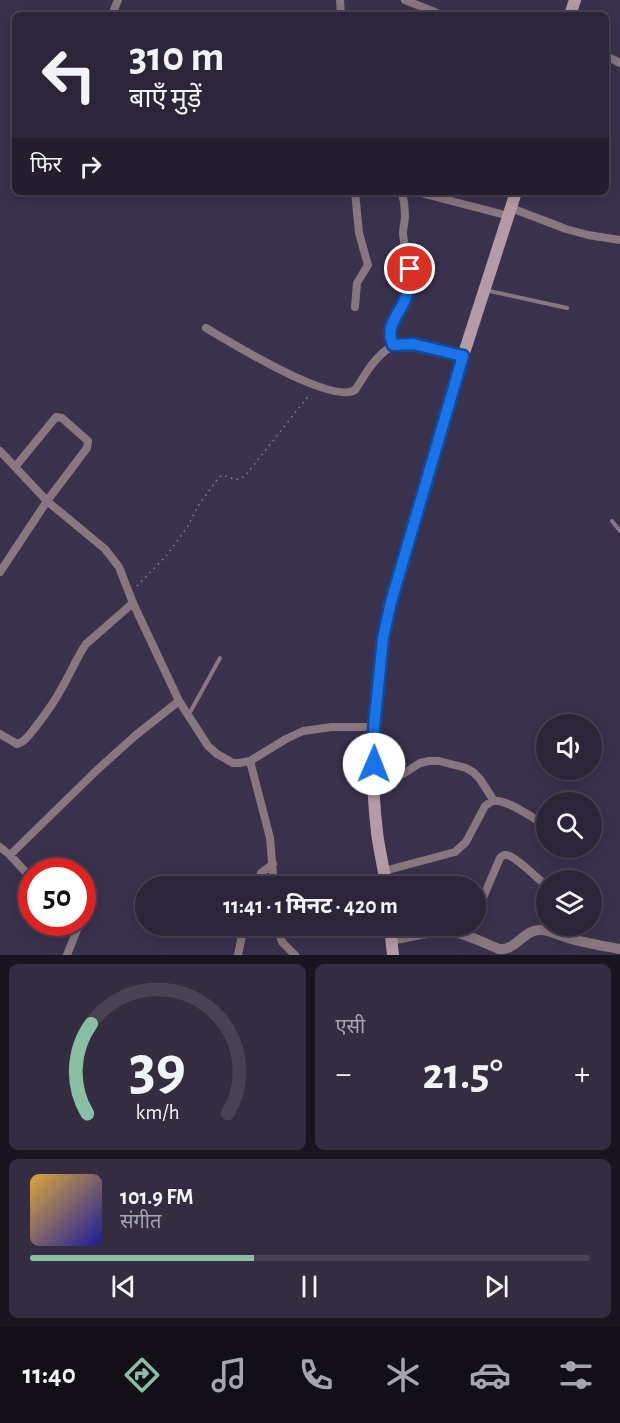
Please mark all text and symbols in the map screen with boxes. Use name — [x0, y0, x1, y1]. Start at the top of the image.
icon: left — [30, 36, 108, 114]
text: 310 m — [129, 36, 224, 78]
text: बाएँ मुड़ें — [129, 85, 201, 112]
icon: right — [74, 150, 107, 183]
text: फिर — [30, 154, 62, 176]
pin — [384, 243, 435, 294]
icon: arrive — [393, 252, 426, 285]
map controls — [536, 714, 602, 936]
button: sound — [536, 714, 602, 780]
position arrow — [342, 732, 406, 796]
button: search — [536, 792, 602, 858]
speed limit sign: 50 — [18, 858, 96, 936]
button: layers — [536, 870, 602, 936]
text: 11:41 · 1 मिनट · 420 m — [223, 895, 398, 917]
text: एसी — [336, 1017, 365, 1037]
text: 39 — [129, 1038, 186, 1100]
text: 21.5° — [423, 1052, 503, 1097]
text: − — [336, 1058, 351, 1091]
text: + — [574, 1058, 590, 1091]
text: km/h — [135, 1102, 179, 1123]
text: 101.9 FM — [120, 1186, 194, 1208]
text: संगीत — [120, 1212, 161, 1232]
icon: previous — [107, 1270, 140, 1303]
icon: pause — [293, 1270, 326, 1303]
icon: next — [480, 1270, 513, 1303]
icon: directions — [121, 1354, 163, 1396]
icon: music — [208, 1354, 250, 1396]
icon: phone — [295, 1354, 337, 1396]
icon: climate — [382, 1354, 424, 1396]
icon: car — [469, 1354, 511, 1396]
icon: filters — [555, 1354, 597, 1396]
text: 11:40 — [22, 1361, 76, 1388]

